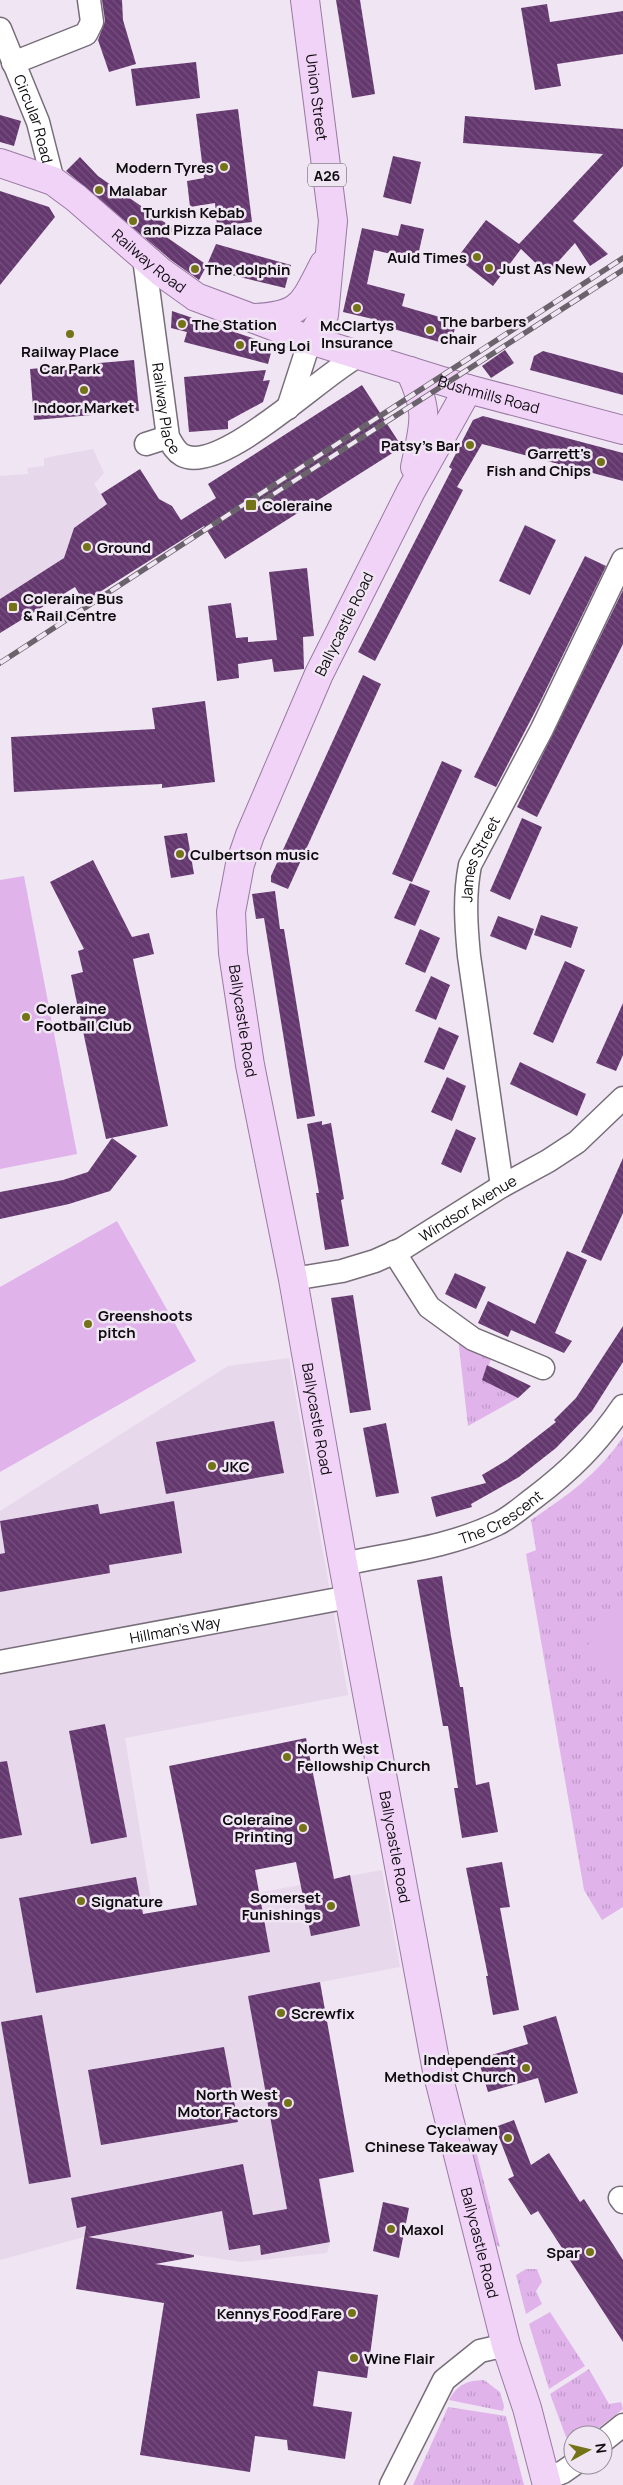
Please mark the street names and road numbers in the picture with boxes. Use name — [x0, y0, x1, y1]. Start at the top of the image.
street label: Union Street — [301, 52, 333, 142]
street label: Circular Road — [9, 71, 58, 165]
road number: A26 — [308, 164, 346, 186]
street label: Railway Road — [108, 224, 191, 297]
street label: Railway Place — [148, 361, 186, 458]
street label: Bushmills Road — [435, 370, 542, 418]
street label: Ballycastle Road — [310, 568, 378, 680]
street label: James Street — [456, 812, 505, 903]
street label: Ballycastle Road — [224, 963, 263, 1079]
street label: Windsor Avenue — [415, 1170, 520, 1246]
street label: Ballycastle Road — [297, 1361, 338, 1477]
street label: The Crescent — [456, 1485, 547, 1549]
street label: Hillman's Way — [128, 1611, 222, 1648]
street label: Ballycastle Road — [375, 1789, 416, 1905]
street label: Ballycastle Road — [456, 2185, 504, 2300]

